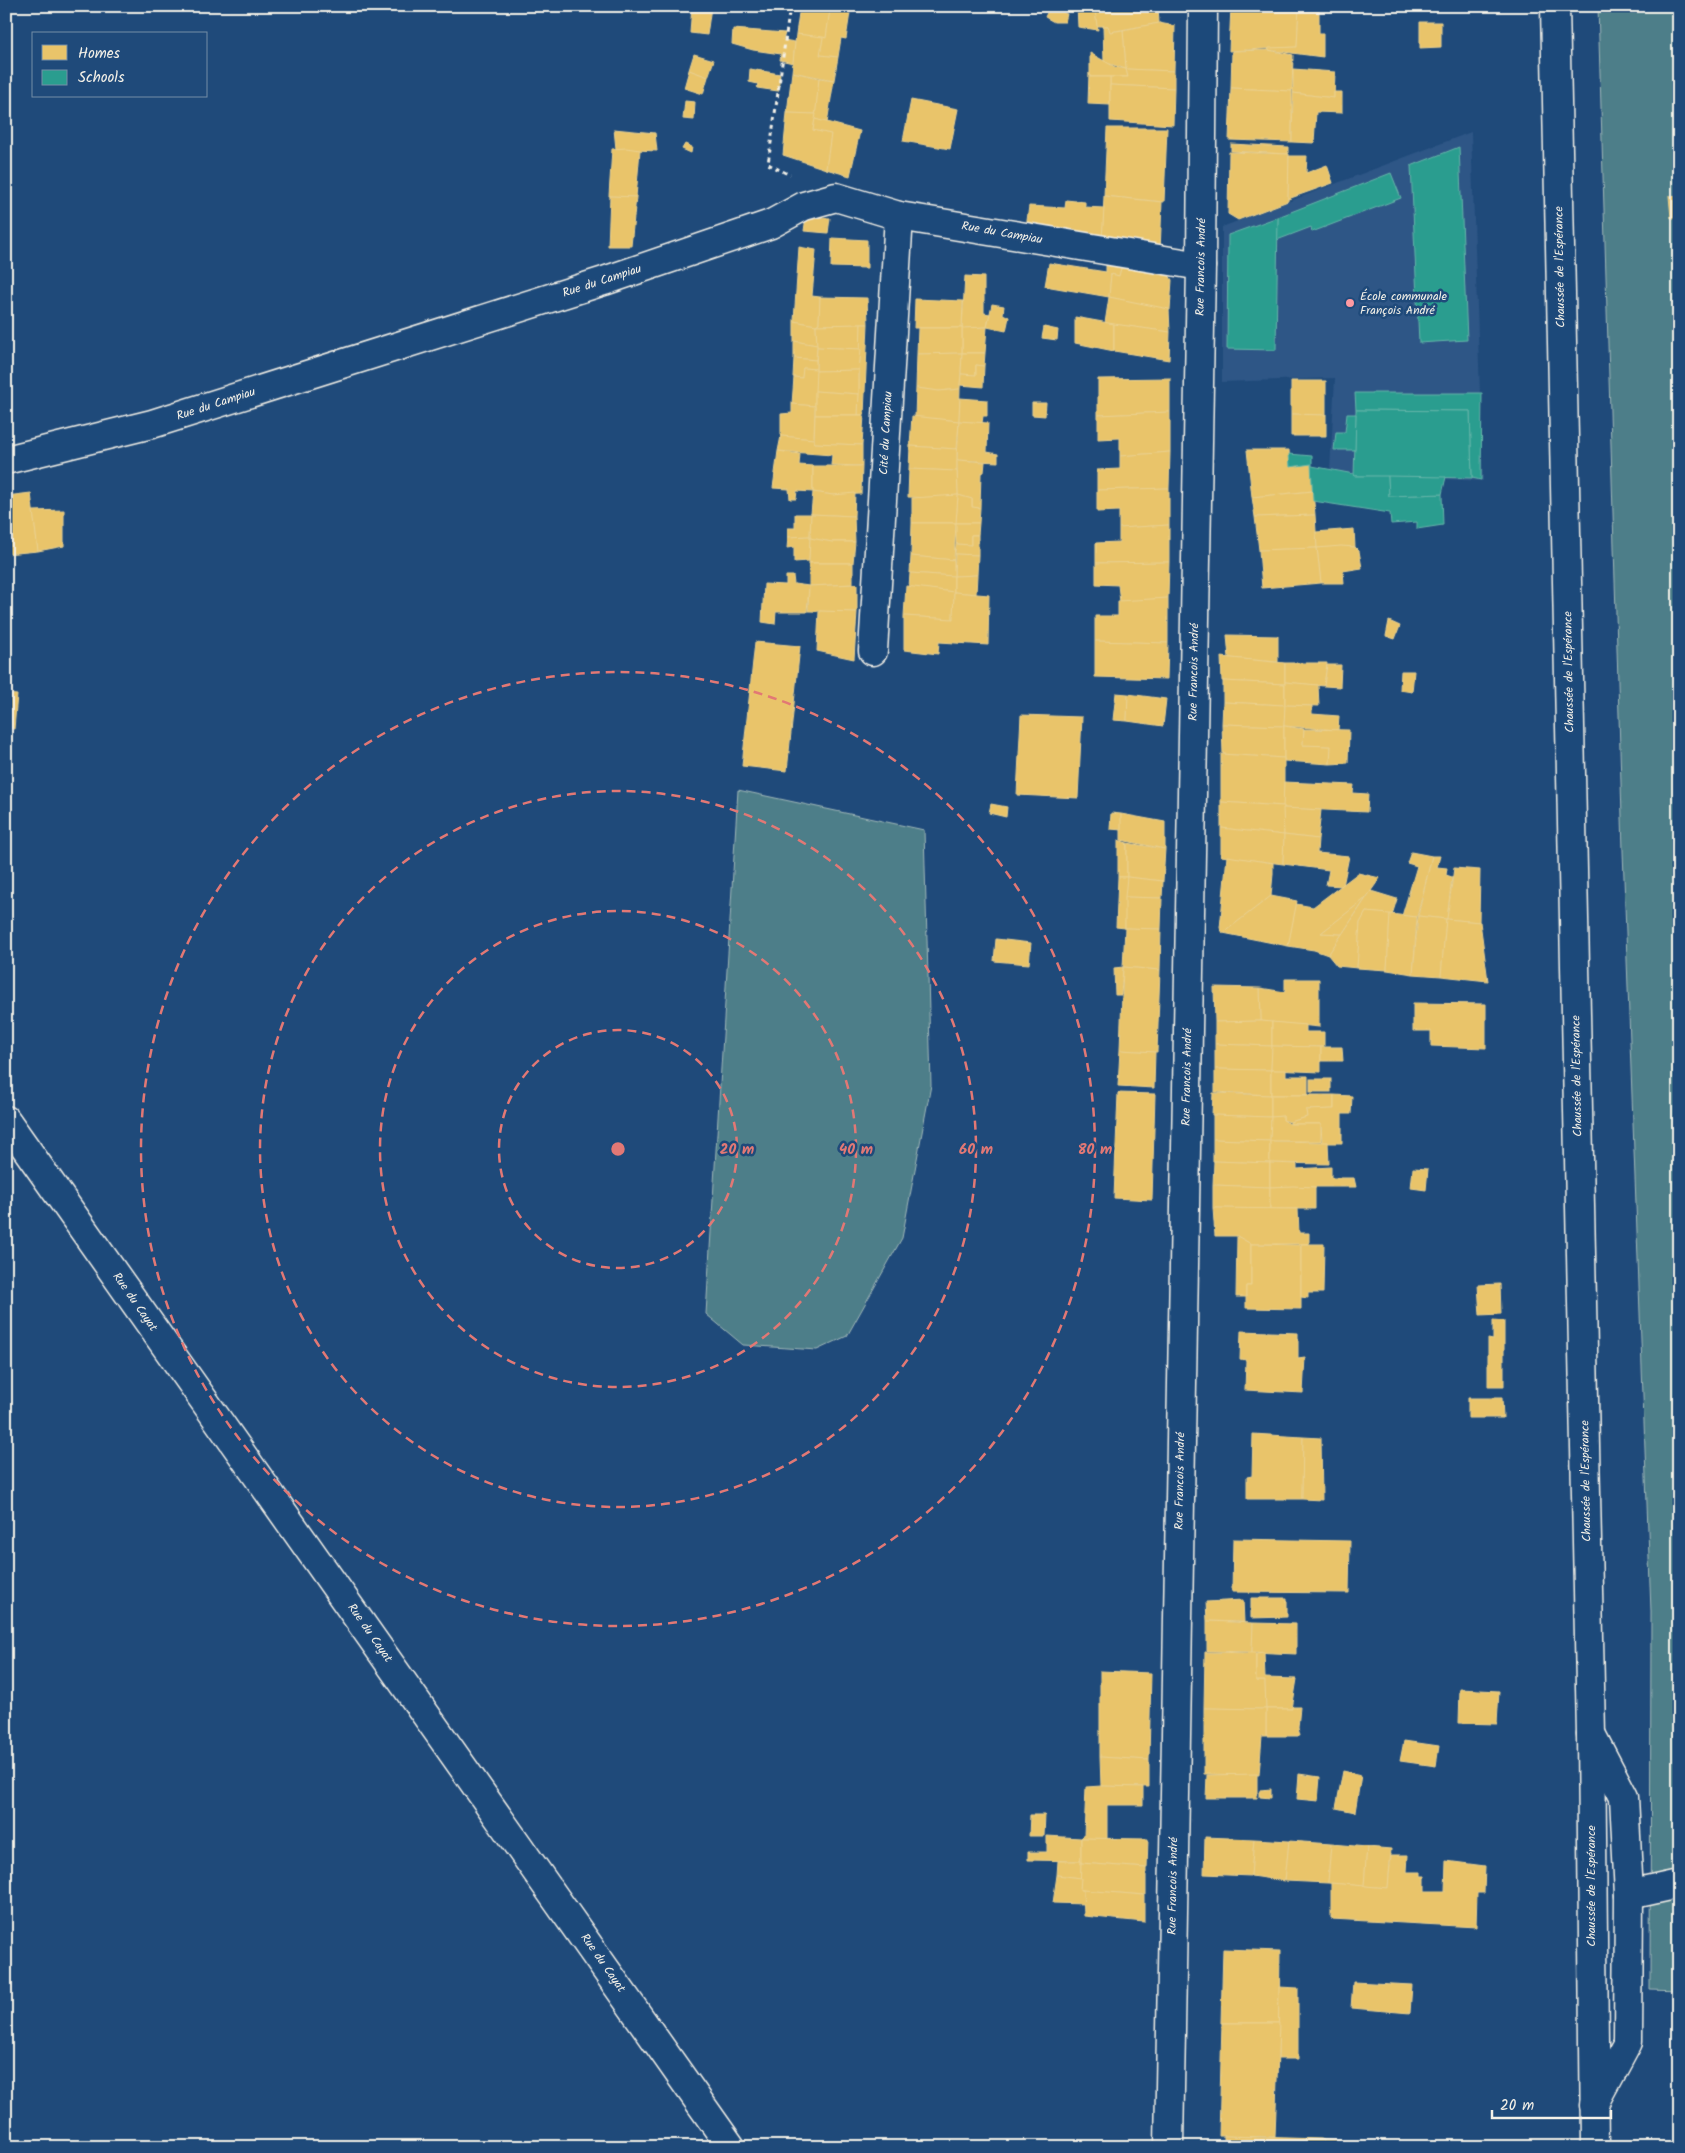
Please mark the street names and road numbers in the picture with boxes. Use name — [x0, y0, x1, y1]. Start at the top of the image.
street label: Chaussée de l'Espérance — [1549, 206, 1571, 328]
street label: Rue du Campiau — [960, 217, 1044, 250]
street label: Rue Francois André — [1191, 217, 1211, 316]
street label: Rue du Campiau — [560, 259, 644, 303]
street label: Rue du Campiau — [174, 382, 258, 426]
street label: Cité du Campiau — [874, 390, 898, 475]
street label: Chaussée de l'Espérance — [1558, 611, 1580, 733]
street label: Rue Francois André — [1184, 622, 1204, 721]
street label: Chaussée de l'Espérance — [1566, 1015, 1588, 1137]
street label: Rue Francois André — [1177, 1027, 1197, 1126]
street label: Rue du Cayat — [108, 1269, 163, 1336]
street label: Chaussée de l'Espérance — [1575, 1420, 1597, 1542]
street label: Rue Francois André — [1170, 1431, 1190, 1530]
street label: Rue du Cayat — [343, 1600, 398, 1667]
street label: Chaussée de l'Espérance — [1582, 1825, 1601, 1947]
street label: Rue Francois André — [1163, 1836, 1183, 1935]
street label: Rue du Cayat — [576, 1930, 631, 1997]

